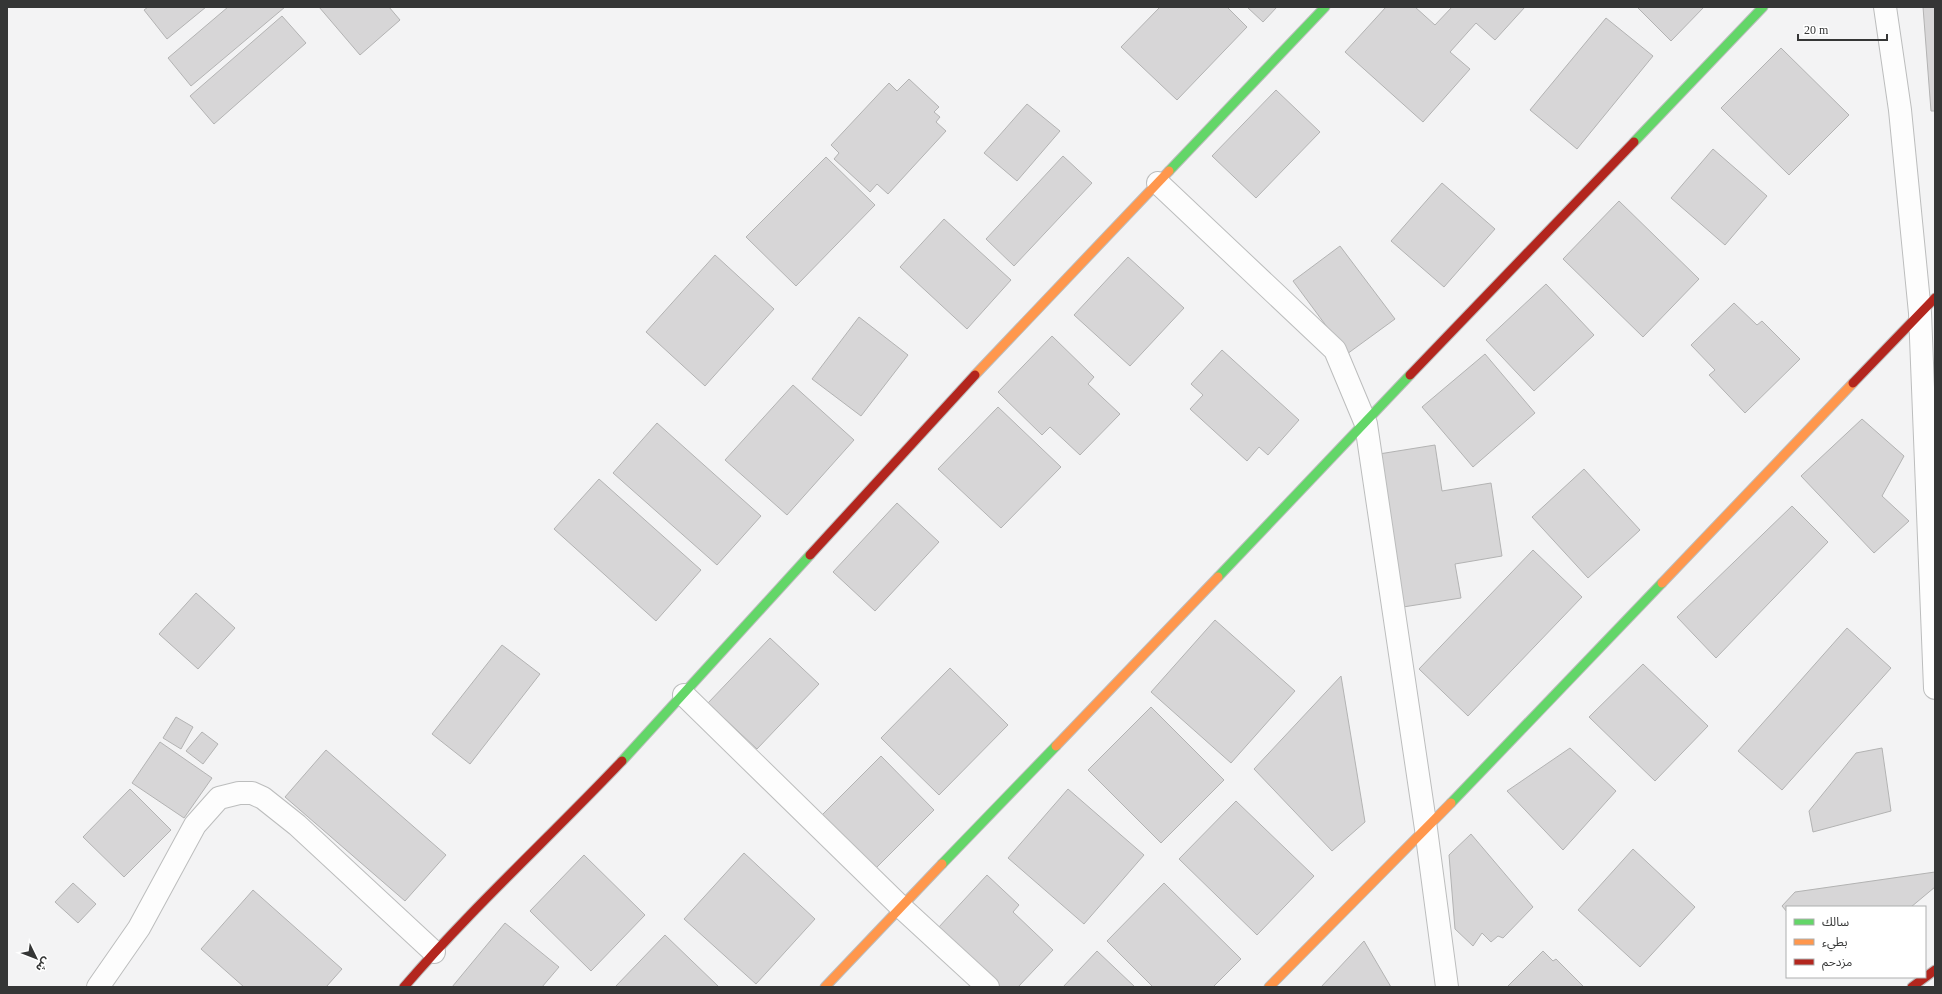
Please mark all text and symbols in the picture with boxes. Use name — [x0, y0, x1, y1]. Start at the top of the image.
scale bar — [1798, 16, 1887, 42]
text: 20 m — [1804, 23, 1829, 37]
legend — [1786, 906, 1926, 978]
text: سالك — [1822, 915, 1849, 929]
text: بطيء — [1822, 935, 1848, 952]
north arrow — [16, 938, 56, 978]
text: ش — [33, 955, 53, 974]
text: مزدحم — [1822, 955, 1852, 971]

